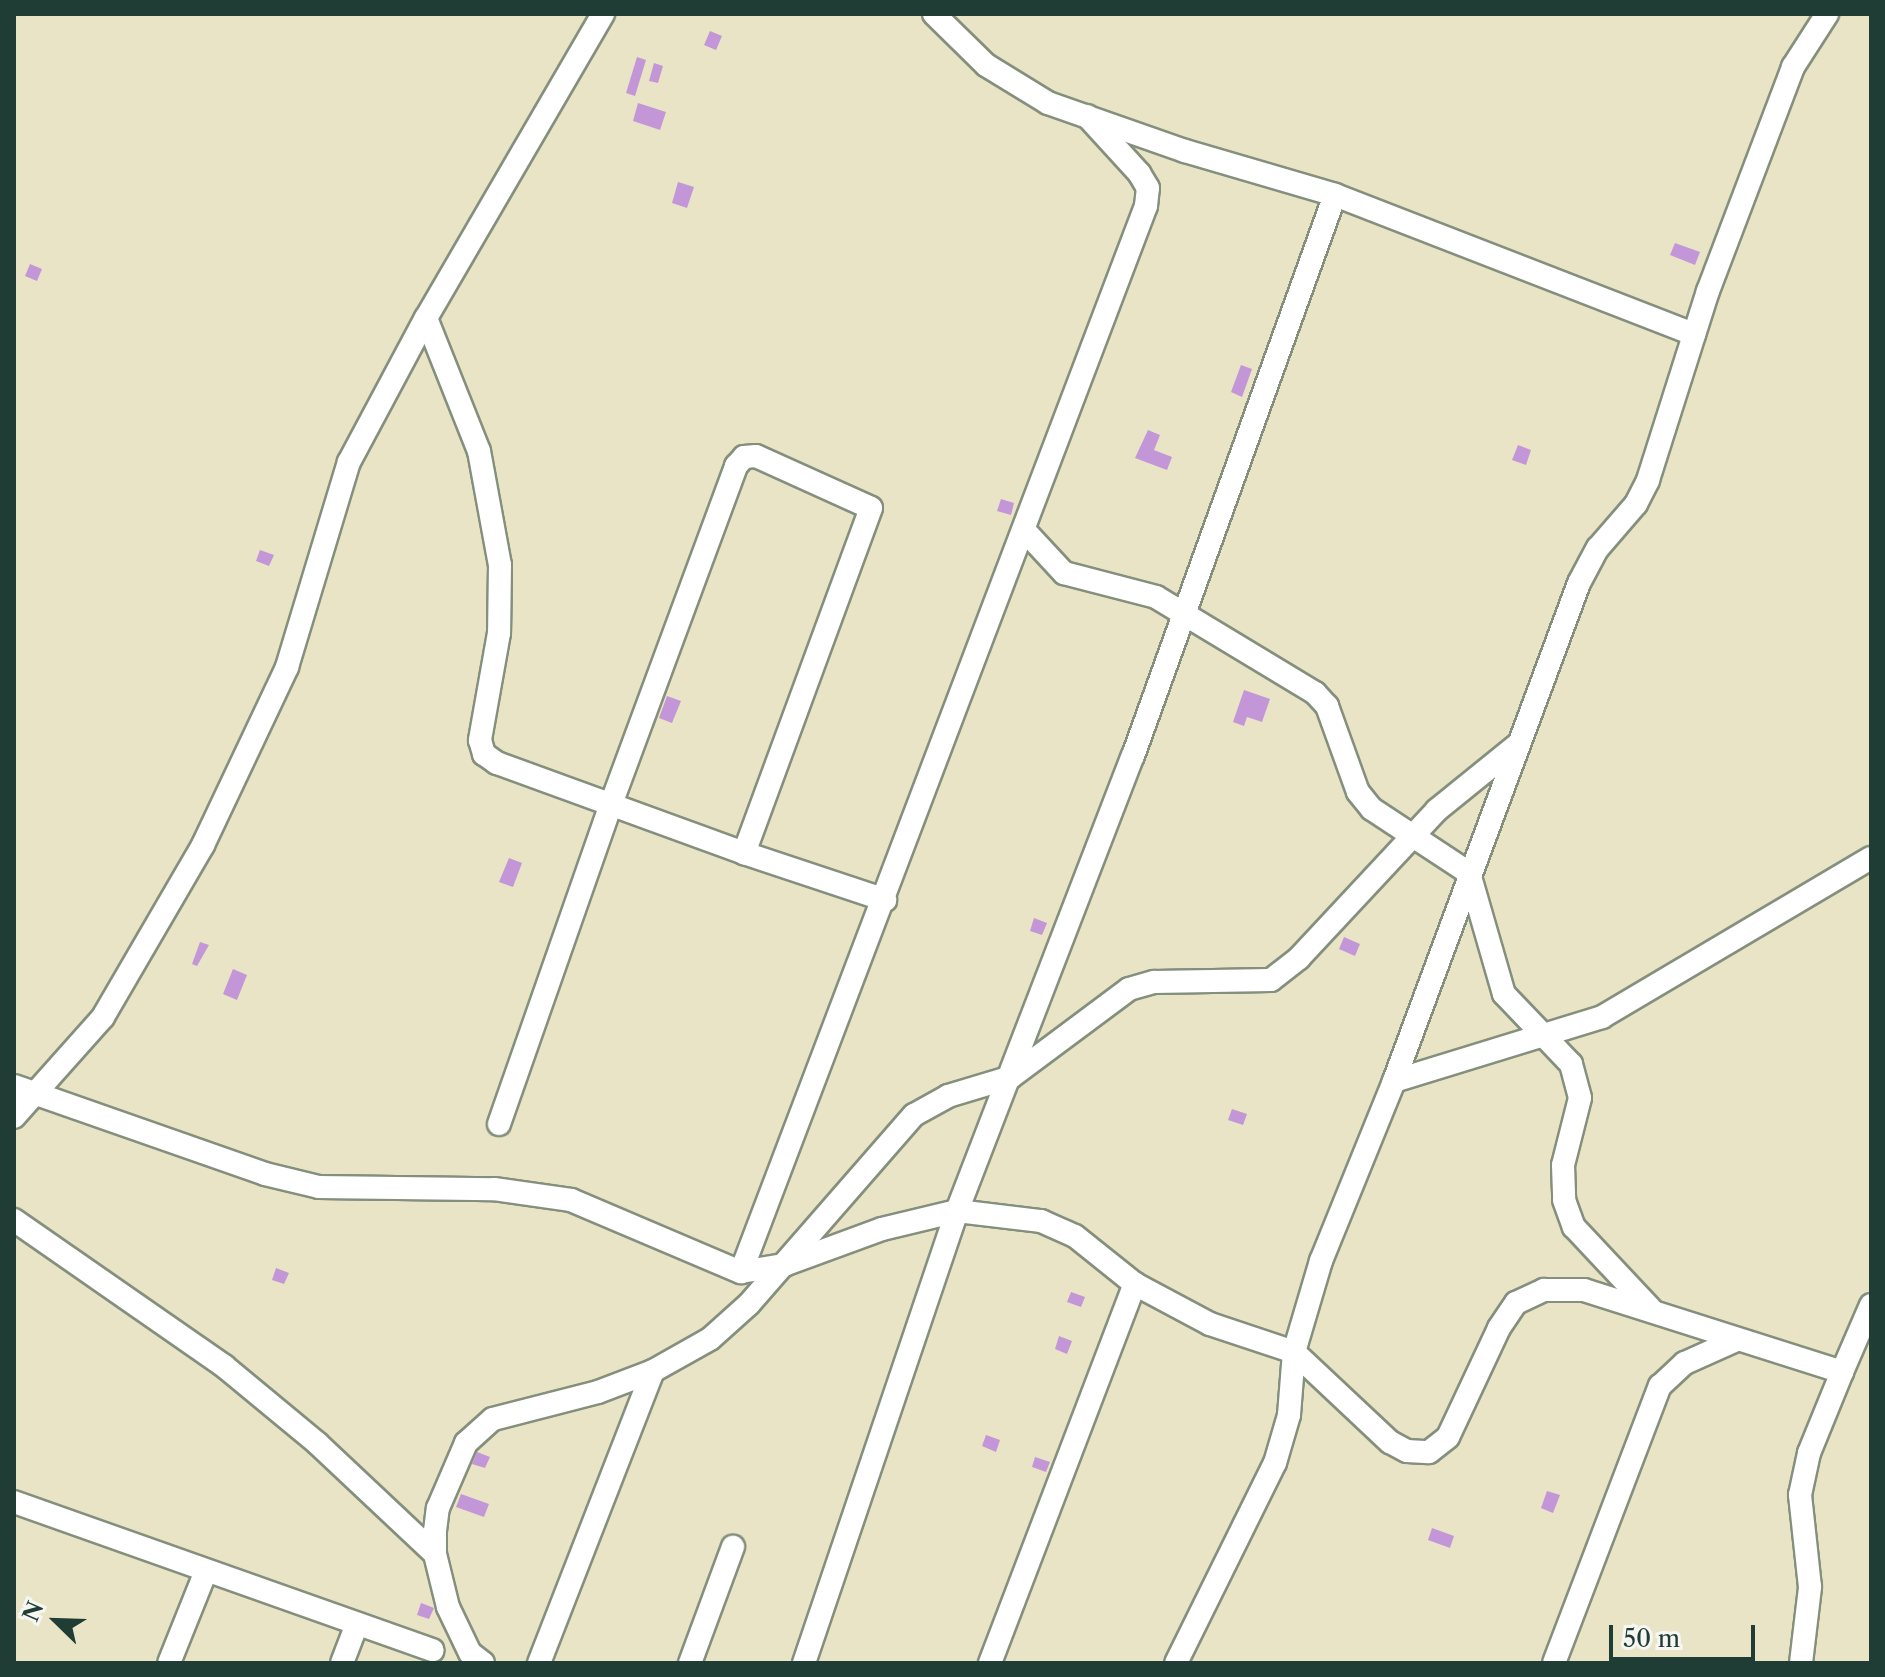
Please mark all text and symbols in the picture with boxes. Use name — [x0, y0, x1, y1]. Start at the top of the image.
north arrow — [16, 1581, 96, 1661]
text: N — [17, 1597, 50, 1626]
scale bar — [1613, 1609, 1759, 1659]
text: 50 m — [1623, 1624, 1680, 1653]

